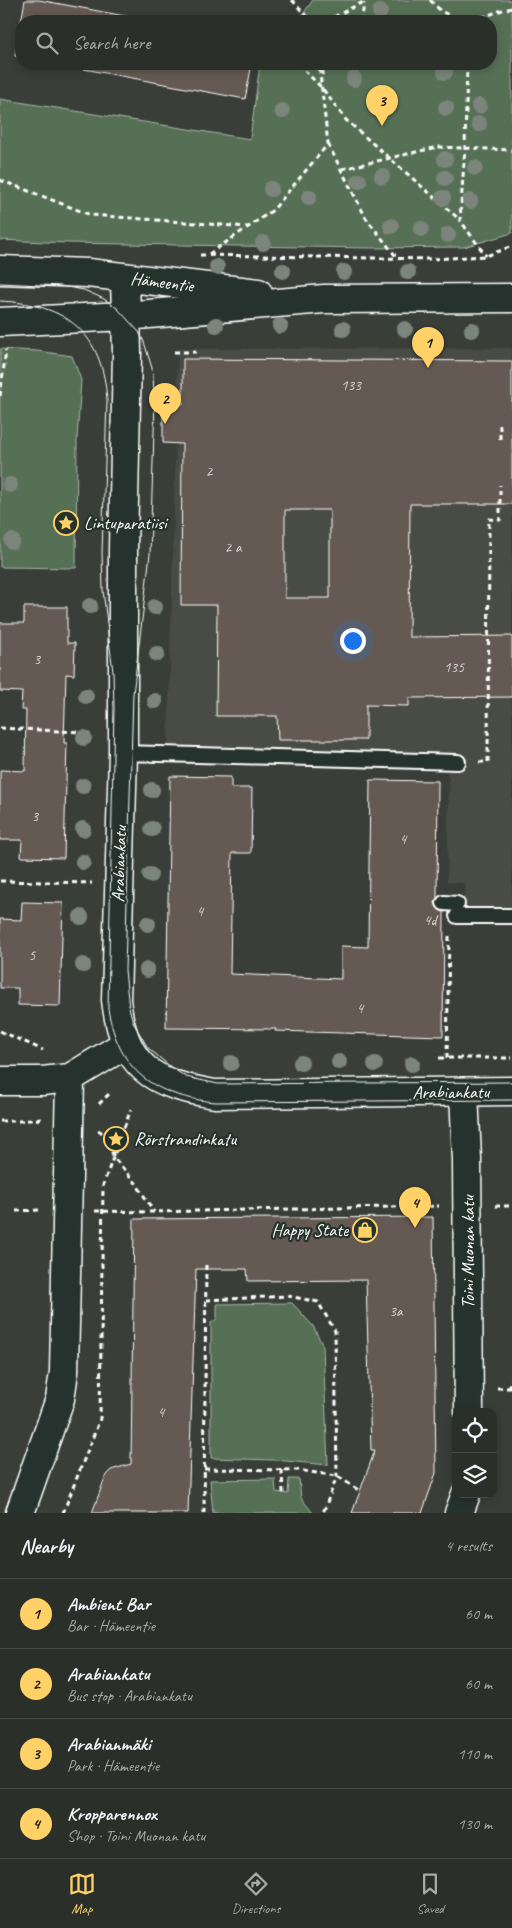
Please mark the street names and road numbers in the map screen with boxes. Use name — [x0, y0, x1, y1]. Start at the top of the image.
street label: Hämeentie — [129, 267, 196, 297]
street label: Arabiankatu — [107, 824, 131, 903]
street label: Arabiankatu — [413, 1081, 491, 1103]
street label: Toini Muonan katu — [457, 1194, 479, 1309]

